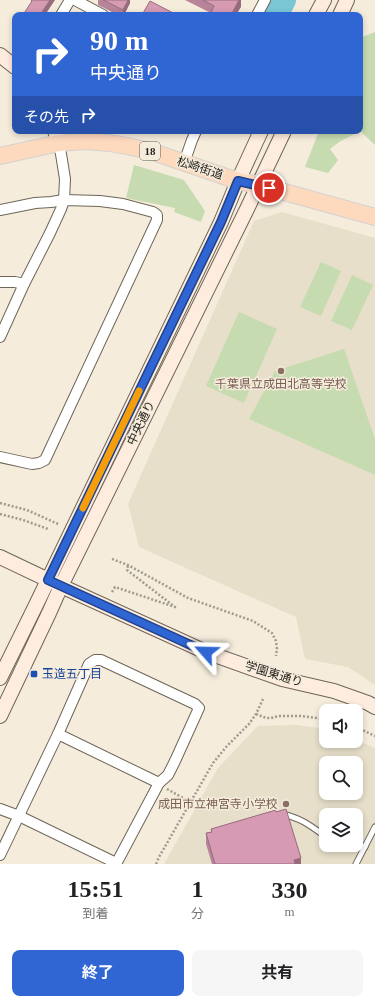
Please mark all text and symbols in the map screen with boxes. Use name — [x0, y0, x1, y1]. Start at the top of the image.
text: 90 m — [90, 25, 148, 56]
icon: right — [24, 28, 76, 80]
text: 中央通り — [90, 63, 162, 83]
icon: right — [77, 104, 99, 126]
text: その先 — [24, 109, 69, 125]
road number: 18 — [140, 142, 160, 160]
street label: 松崎街道 — [175, 154, 225, 182]
pin — [252, 171, 286, 205]
icon: arrive — [258, 177, 280, 199]
marker: 千葉県立成田北高等学校 — [276, 366, 286, 376]
place label: 千葉県立成田北高等学校 — [215, 377, 347, 391]
street label: 中央通り — [124, 398, 158, 448]
position arrow — [185, 631, 227, 673]
street label: 学園東通り — [243, 659, 305, 689]
place label: 玉造五丁目 — [42, 667, 102, 681]
marker: 玉造五丁目 — [29, 669, 39, 679]
map controls — [319, 704, 363, 852]
button: sound — [319, 704, 363, 748]
button: search — [319, 756, 363, 800]
place label: 成田市立神宮寺小学校 — [158, 797, 278, 811]
marker: 成田市立神宮寺小学校 — [281, 799, 291, 809]
button: layers — [319, 808, 363, 852]
text: 15:51 — [67, 876, 123, 902]
text: 1 — [191, 876, 203, 902]
text: 330 — [271, 877, 307, 903]
text: m — [284, 904, 295, 919]
text: 到着 — [82, 906, 108, 921]
text: 分 — [191, 906, 204, 921]
button: 終了 — [12, 950, 184, 996]
button: 共有 — [192, 950, 363, 996]

